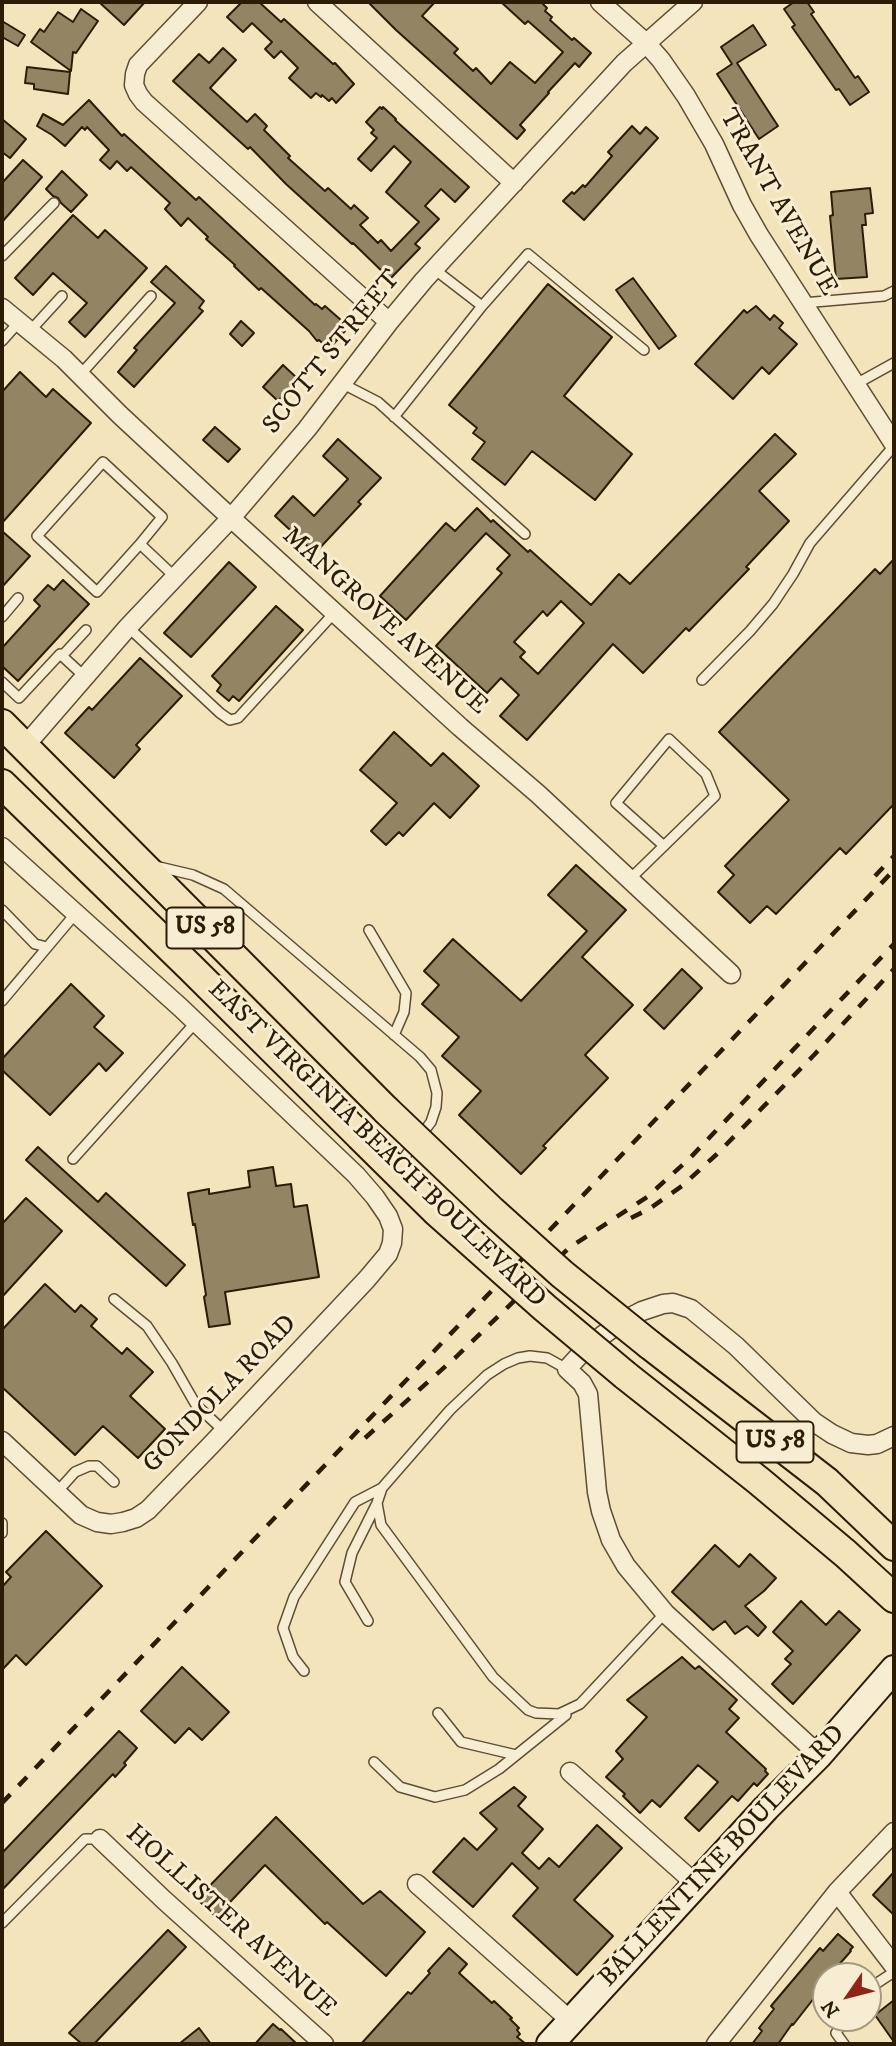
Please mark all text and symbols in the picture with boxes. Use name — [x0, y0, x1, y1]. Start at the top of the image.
street label: TRANT AVENUE — [711, 104, 843, 302]
street label: SCOTT STREET — [257, 265, 409, 441]
street label: MANGROVE AVENUE — [275, 522, 493, 722]
road number: US 58 — [166, 908, 244, 948]
street label: EAST VIRGINIA BEACH BOULEVARD — [201, 975, 551, 1315]
street label: GONDOLA ROAD — [138, 1309, 304, 1481]
road number: US 58 — [736, 1422, 814, 1462]
street label: BALLENTINE BOULEVARD — [593, 1720, 853, 1994]
street label: HOLLISTER AVENUE — [118, 1819, 342, 2025]
north arrow — [812, 1962, 882, 2032]
text: N — [817, 1995, 845, 2021]

